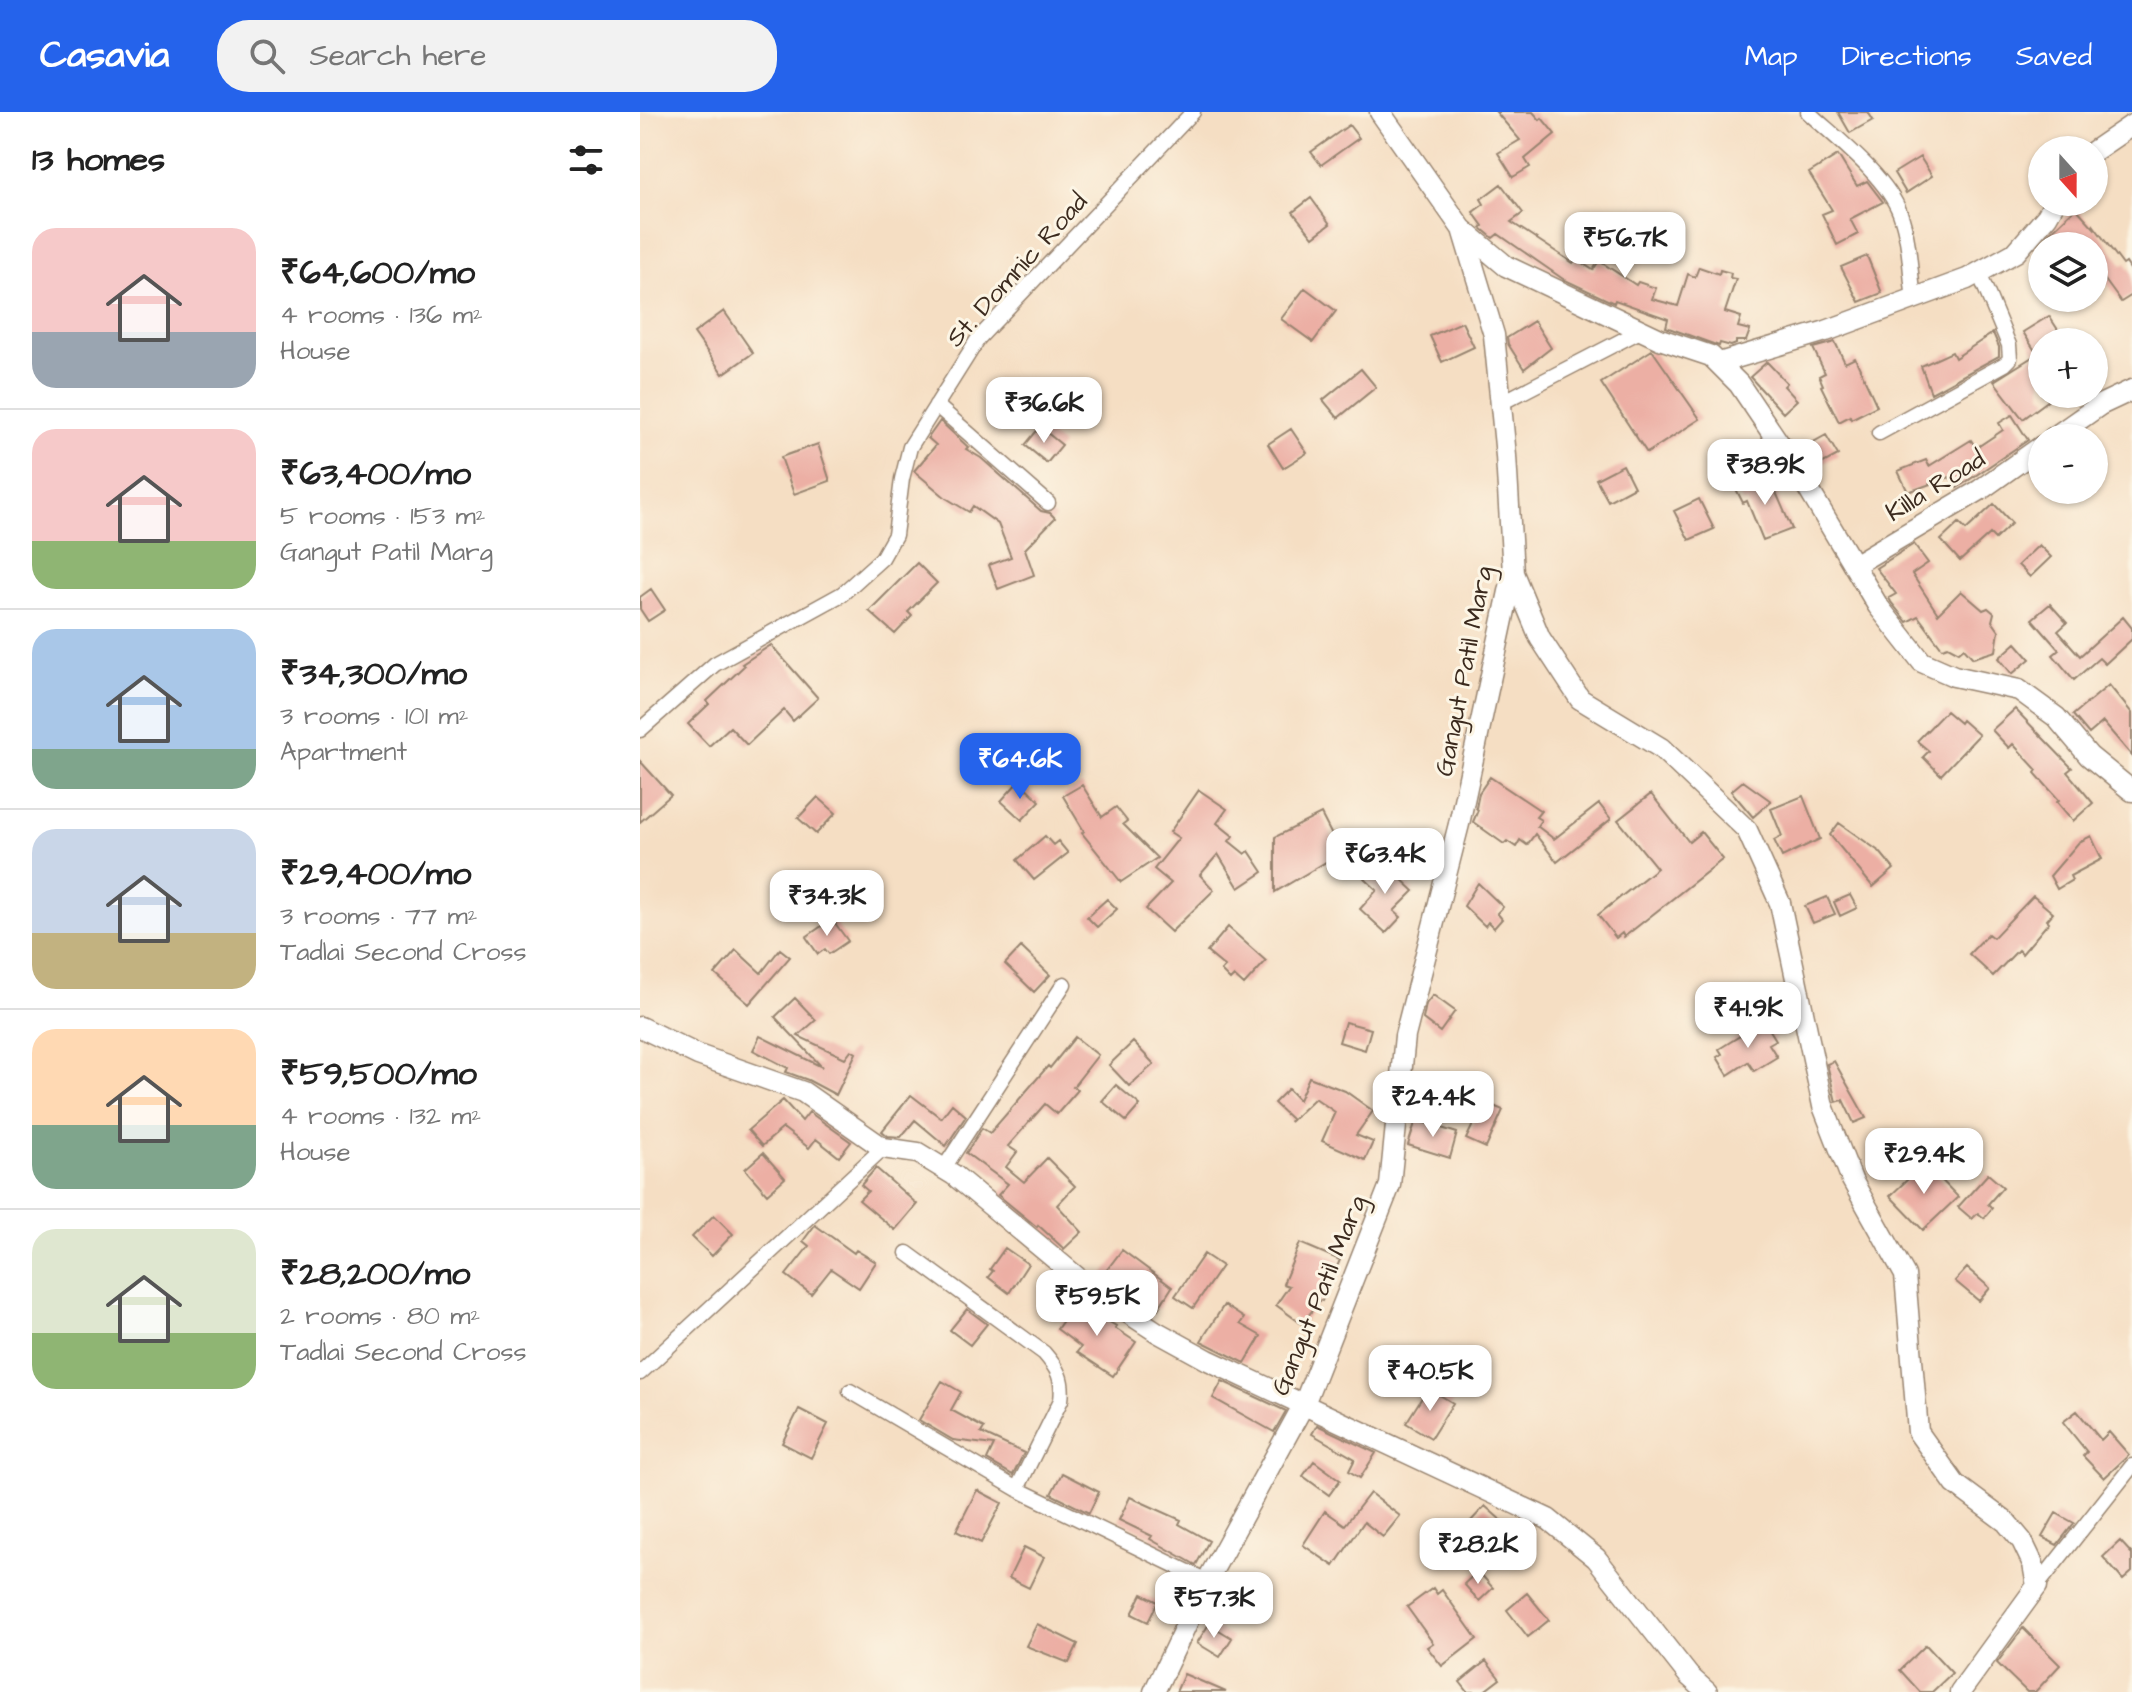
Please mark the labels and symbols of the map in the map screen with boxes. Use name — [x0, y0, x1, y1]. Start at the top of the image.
north arrow — [2028, 136, 2108, 216]
street label: St. Domnic Road — [938, 185, 1096, 355]
pin: ₹56.7K — [1560, 212, 1690, 280]
pin: ₹36.6K — [979, 377, 1109, 445]
pin: ₹38.9K — [1700, 439, 1830, 507]
street label: Killa Road — [1879, 441, 1992, 531]
street label: Gangut Patil Marg — [1426, 563, 1504, 780]
pin: ₹64.6K — [955, 733, 1085, 801]
pin: ₹63.4K — [1320, 828, 1450, 896]
pin: ₹34.3K — [762, 870, 892, 938]
pin: ₹41.9K — [1683, 982, 1813, 1050]
pin: ₹24.4K — [1368, 1071, 1498, 1139]
pin: ₹29.4K — [1859, 1128, 1989, 1196]
street label: Gangut Patil Marg — [1262, 1190, 1377, 1402]
pin: ₹59.5K — [1032, 1270, 1162, 1338]
pin: ₹40.5K — [1365, 1345, 1495, 1413]
pin: ₹28.2K — [1413, 1518, 1543, 1586]
pin: ₹57.3K — [1149, 1572, 1279, 1640]

